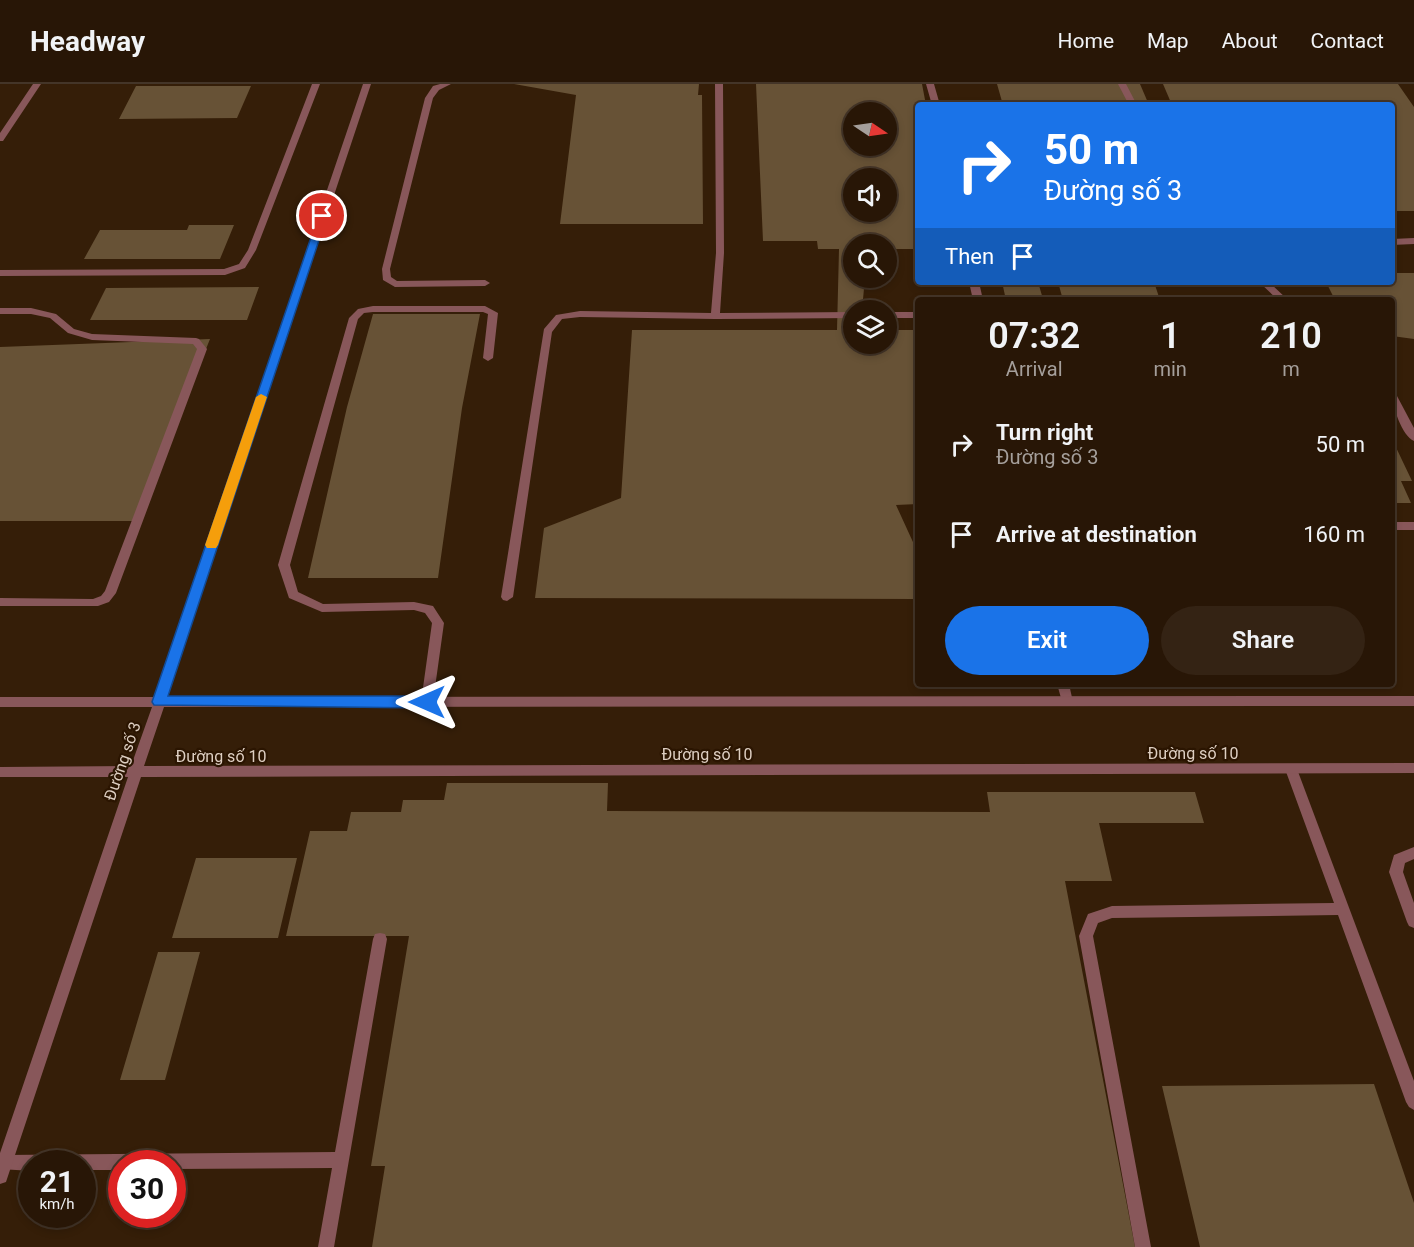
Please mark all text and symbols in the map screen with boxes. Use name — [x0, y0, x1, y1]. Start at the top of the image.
text: Headway — [30, 25, 145, 58]
text: Home — [1058, 29, 1114, 53]
text: Map — [1147, 29, 1189, 53]
text: About — [1222, 29, 1278, 53]
text: Contact — [1311, 29, 1384, 53]
north arrow — [843, 102, 897, 156]
map controls — [843, 102, 897, 354]
text: 50 m — [1044, 125, 1139, 174]
icon: right — [945, 126, 1023, 204]
button: sound — [843, 168, 897, 222]
text: Đường số 3 — [1044, 175, 1182, 207]
pin — [296, 190, 347, 241]
icon: arrive — [305, 199, 338, 232]
button: search — [843, 234, 897, 288]
icon: arrive — [1006, 240, 1039, 273]
text: Then — [945, 244, 994, 269]
button: layers — [843, 300, 897, 354]
text: 07:32 — [988, 315, 1080, 357]
text: 1 — [1160, 315, 1180, 357]
text: 210 — [1260, 315, 1322, 357]
text: Arrival — [1006, 357, 1063, 381]
text: min — [1153, 357, 1187, 381]
text: m — [1282, 357, 1300, 381]
text: Turn right — [996, 420, 1093, 445]
icon: right — [945, 428, 978, 461]
text: 50 m — [1316, 432, 1365, 457]
text: Đường số 3 — [996, 445, 1098, 469]
icon: arrive — [945, 518, 978, 551]
text: Arrive at destination — [996, 522, 1197, 547]
text: 160 m — [1303, 522, 1365, 547]
button: Exit — [945, 606, 1149, 675]
button: Share — [1161, 606, 1365, 675]
position arrow — [395, 670, 459, 734]
street label: Đường số 3 — [100, 719, 145, 803]
street label: Đường số 10 — [1148, 744, 1238, 763]
street label: Đường số 10 — [662, 745, 752, 764]
street label: Đường số 10 — [176, 747, 266, 766]
speed limit sign: 30 — [108, 1150, 186, 1228]
text: 21 — [40, 1164, 74, 1199]
text: km/h — [39, 1195, 75, 1213]

